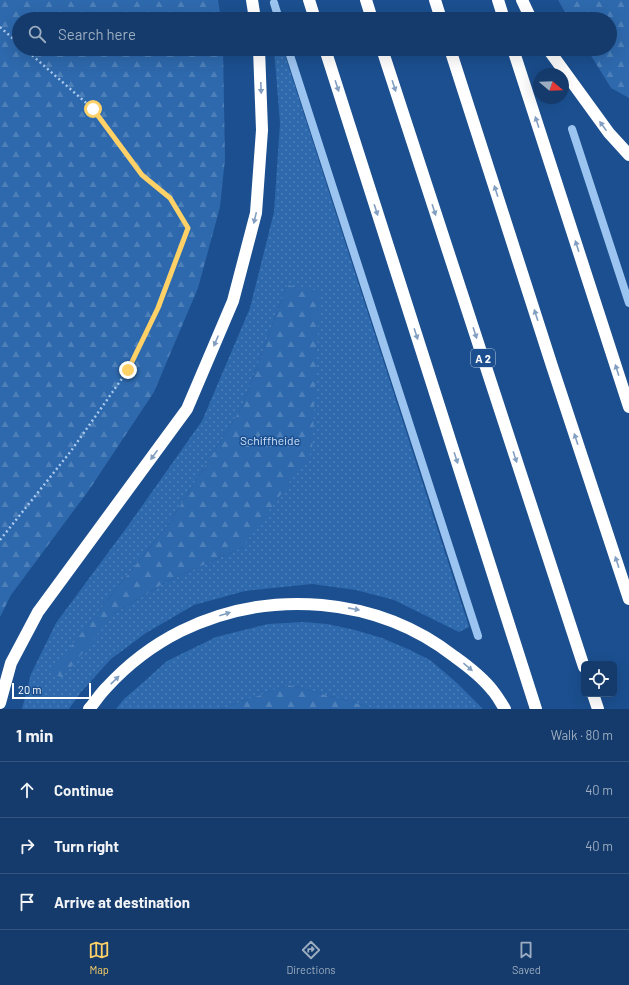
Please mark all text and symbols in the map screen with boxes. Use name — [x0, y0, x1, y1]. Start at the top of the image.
search box — [12, 12, 617, 56]
icon: search — [26, 23, 48, 45]
text: Search here — [58, 25, 136, 43]
north arrow — [533, 68, 569, 104]
one-way arrow — [334, 80, 340, 92]
one-way arrow — [391, 80, 397, 92]
one-way arrow — [258, 82, 264, 95]
route start — [84, 100, 102, 118]
one-way arrow — [534, 116, 540, 128]
one-way arrow — [599, 120, 607, 131]
one-way arrow — [493, 185, 499, 197]
one-way arrow — [374, 204, 380, 216]
one-way arrow — [432, 204, 438, 216]
one-way arrow — [252, 212, 258, 224]
one-way arrow — [574, 240, 580, 252]
one-way arrow — [533, 309, 539, 321]
one-way arrow — [413, 328, 419, 340]
one-way arrow — [472, 328, 478, 340]
one-way arrow — [212, 336, 218, 348]
road number: A 2 — [471, 349, 495, 367]
route end — [119, 361, 137, 379]
one-way arrow — [614, 363, 620, 375]
park label: Schiffheide — [240, 433, 300, 447]
one-way arrow — [573, 433, 579, 445]
one-way arrow — [150, 449, 158, 460]
one-way arrow — [512, 451, 518, 463]
one-way arrow — [453, 452, 459, 464]
one-way arrow — [614, 556, 620, 568]
one-way arrow — [347, 607, 360, 613]
one-way arrow — [219, 611, 231, 617]
map controls — [581, 661, 617, 697]
button: locate — [581, 661, 617, 697]
one-way arrow — [463, 663, 474, 672]
one-way arrow — [109, 675, 120, 684]
scale bar — [12, 681, 91, 700]
text: 20 m — [18, 683, 41, 696]
text: 1 min — [16, 725, 53, 745]
text: Walk · 80 m — [551, 727, 613, 743]
icon: ahead — [16, 779, 38, 801]
text: Continue — [54, 781, 114, 799]
text: 40 m — [585, 782, 613, 798]
icon: right — [16, 835, 38, 857]
text: Turn right — [54, 837, 119, 855]
text: 40 m — [585, 838, 613, 854]
icon: arrive — [16, 891, 38, 913]
text: Arrive at destination — [54, 893, 190, 911]
tab: Map — [88, 939, 110, 976]
tab: Directions — [286, 939, 336, 976]
tab: Saved — [512, 939, 541, 976]

